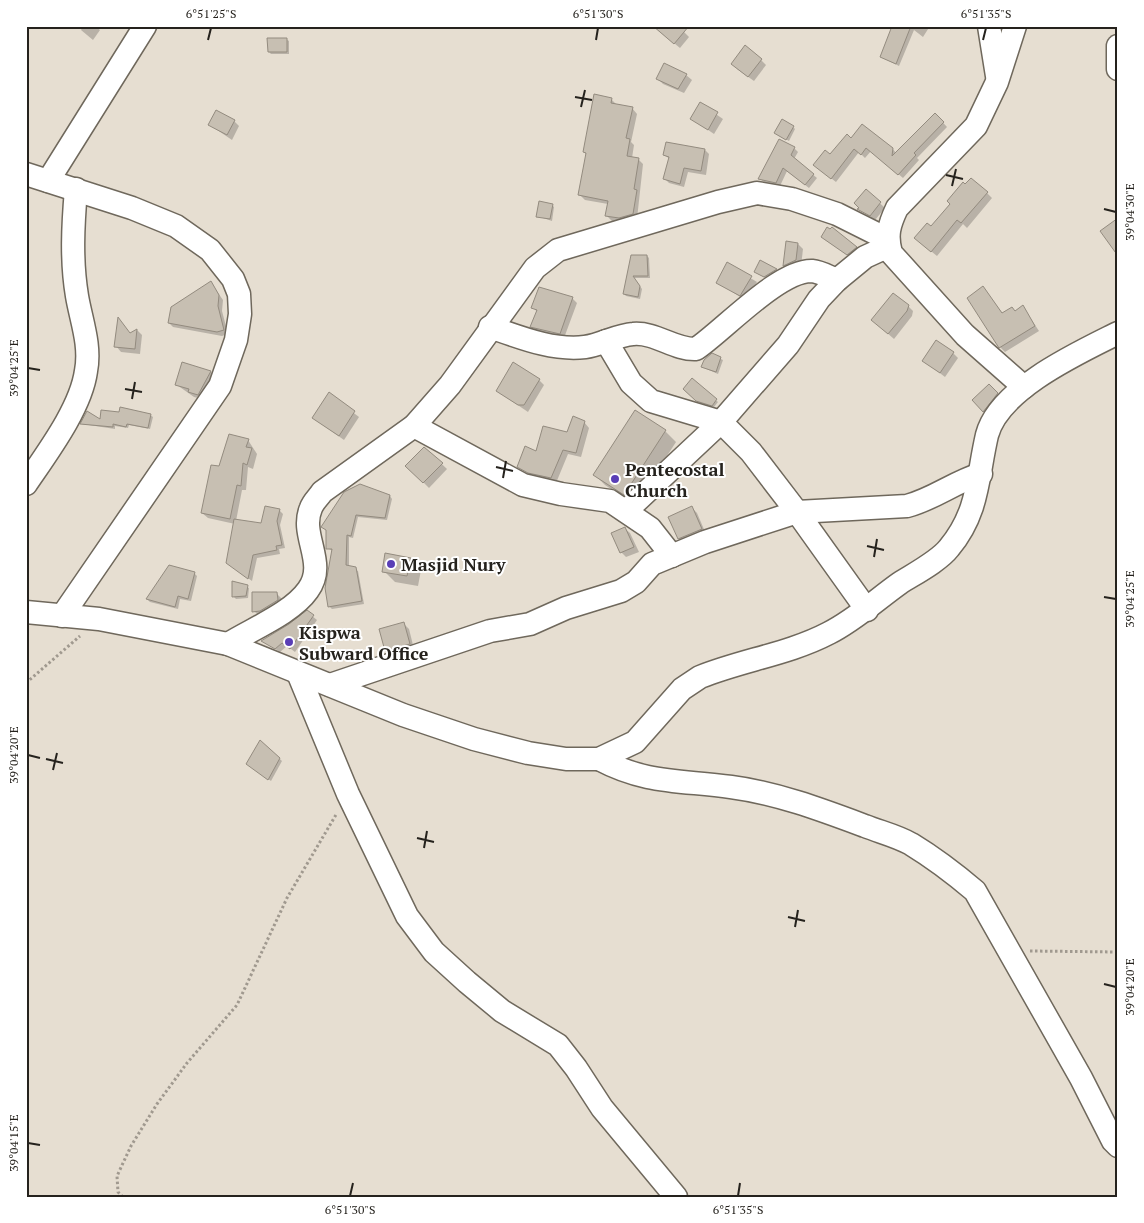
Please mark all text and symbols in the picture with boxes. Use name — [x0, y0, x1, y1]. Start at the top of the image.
text: 6°51'25"S — [186, 6, 236, 21]
text: 6°51'30"S — [573, 6, 623, 21]
text: 6°51'35"S — [961, 6, 1011, 21]
text: 39°04'30"E — [1122, 183, 1137, 241]
text: 39°04'25"E — [6, 339, 21, 397]
place label: Pentecostal Church — [625, 457, 725, 502]
marker: Pentecostal Church — [609, 473, 621, 485]
place label: Masjid Nury — [401, 552, 506, 576]
marker: Masjid Nury — [385, 558, 397, 570]
text: 39°04'25"E — [1122, 570, 1137, 628]
place label: Kispwa Subward Office — [299, 620, 429, 665]
marker: Kispwa Subward Office — [283, 636, 295, 648]
text: 39°04'20"E — [6, 726, 21, 784]
text: 39°04'20"E — [1122, 958, 1137, 1016]
text: 39°04'15"E — [6, 1114, 21, 1172]
text: 6°51'30"S — [325, 1202, 375, 1217]
text: 6°51'35"S — [713, 1202, 763, 1217]

